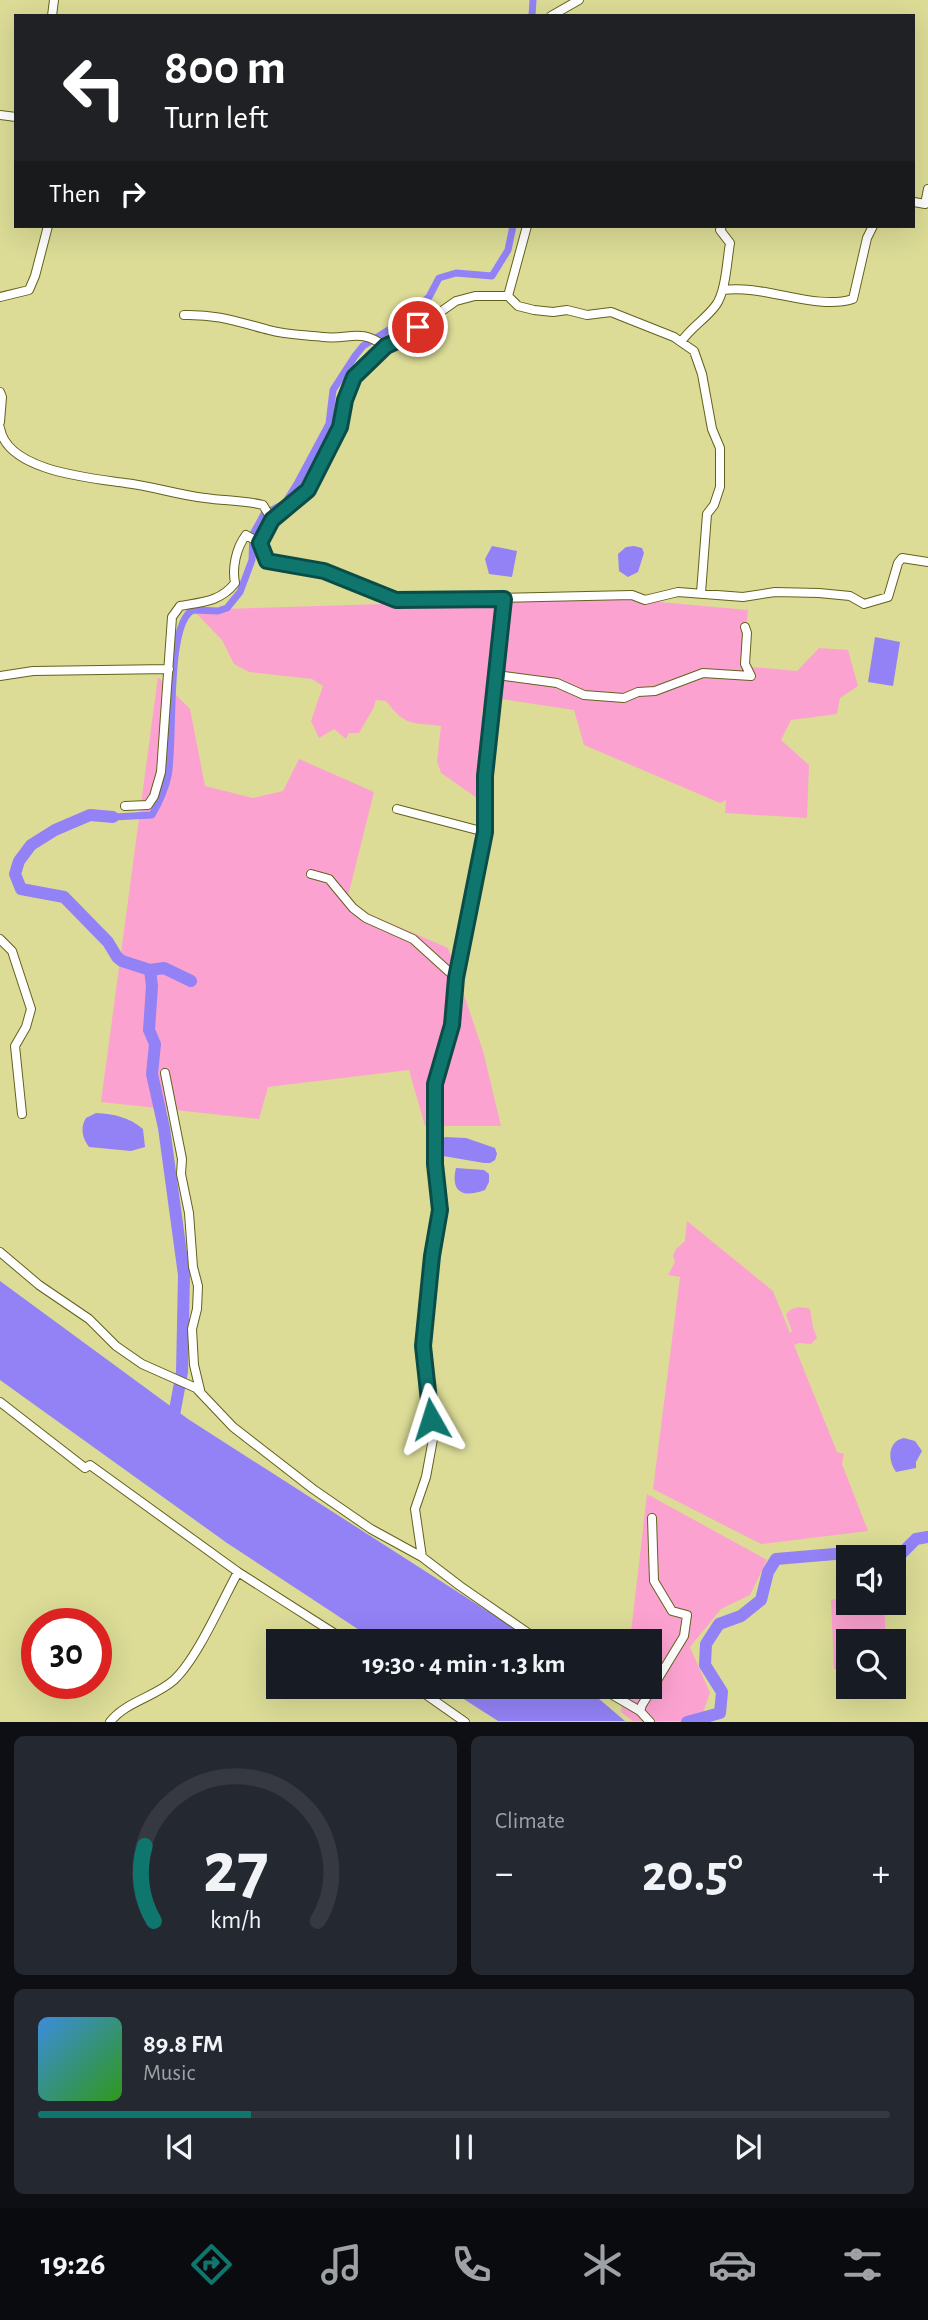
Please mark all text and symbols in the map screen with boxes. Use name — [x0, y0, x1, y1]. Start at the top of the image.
icon: left — [49, 42, 140, 133]
text: 800 m — [164, 44, 286, 93]
text: Turn left — [164, 102, 268, 134]
icon: right — [114, 175, 152, 213]
text: Then — [49, 181, 100, 207]
pin — [388, 297, 448, 357]
icon: arrive — [399, 308, 437, 346]
position arrow — [394, 1382, 468, 1456]
map controls — [836, 1545, 906, 1699]
button: sound — [836, 1545, 906, 1615]
speed limit sign: 30 — [21, 1608, 112, 1699]
button: search — [836, 1629, 906, 1699]
text: 19:30 · 4 min · 1.3 km — [362, 1651, 566, 1677]
text: Climate — [495, 1810, 565, 1833]
text: 27 — [203, 1834, 268, 1907]
text: 20.5° — [642, 1848, 743, 1900]
text: − — [495, 1855, 513, 1893]
text: + — [872, 1855, 890, 1893]
text: km/h — [210, 1908, 261, 1933]
text: 89.8 FM — [143, 2031, 223, 2057]
text: Music — [143, 2062, 195, 2085]
icon: previous — [161, 2128, 199, 2166]
icon: pause — [445, 2128, 483, 2166]
icon: next — [729, 2128, 767, 2166]
icon: directions — [187, 2240, 236, 2289]
icon: music — [317, 2240, 366, 2289]
icon: phone — [447, 2240, 496, 2289]
icon: climate — [578, 2240, 627, 2289]
icon: car — [708, 2240, 757, 2289]
icon: filters — [838, 2240, 887, 2289]
text: 19:26 — [41, 2248, 105, 2280]

